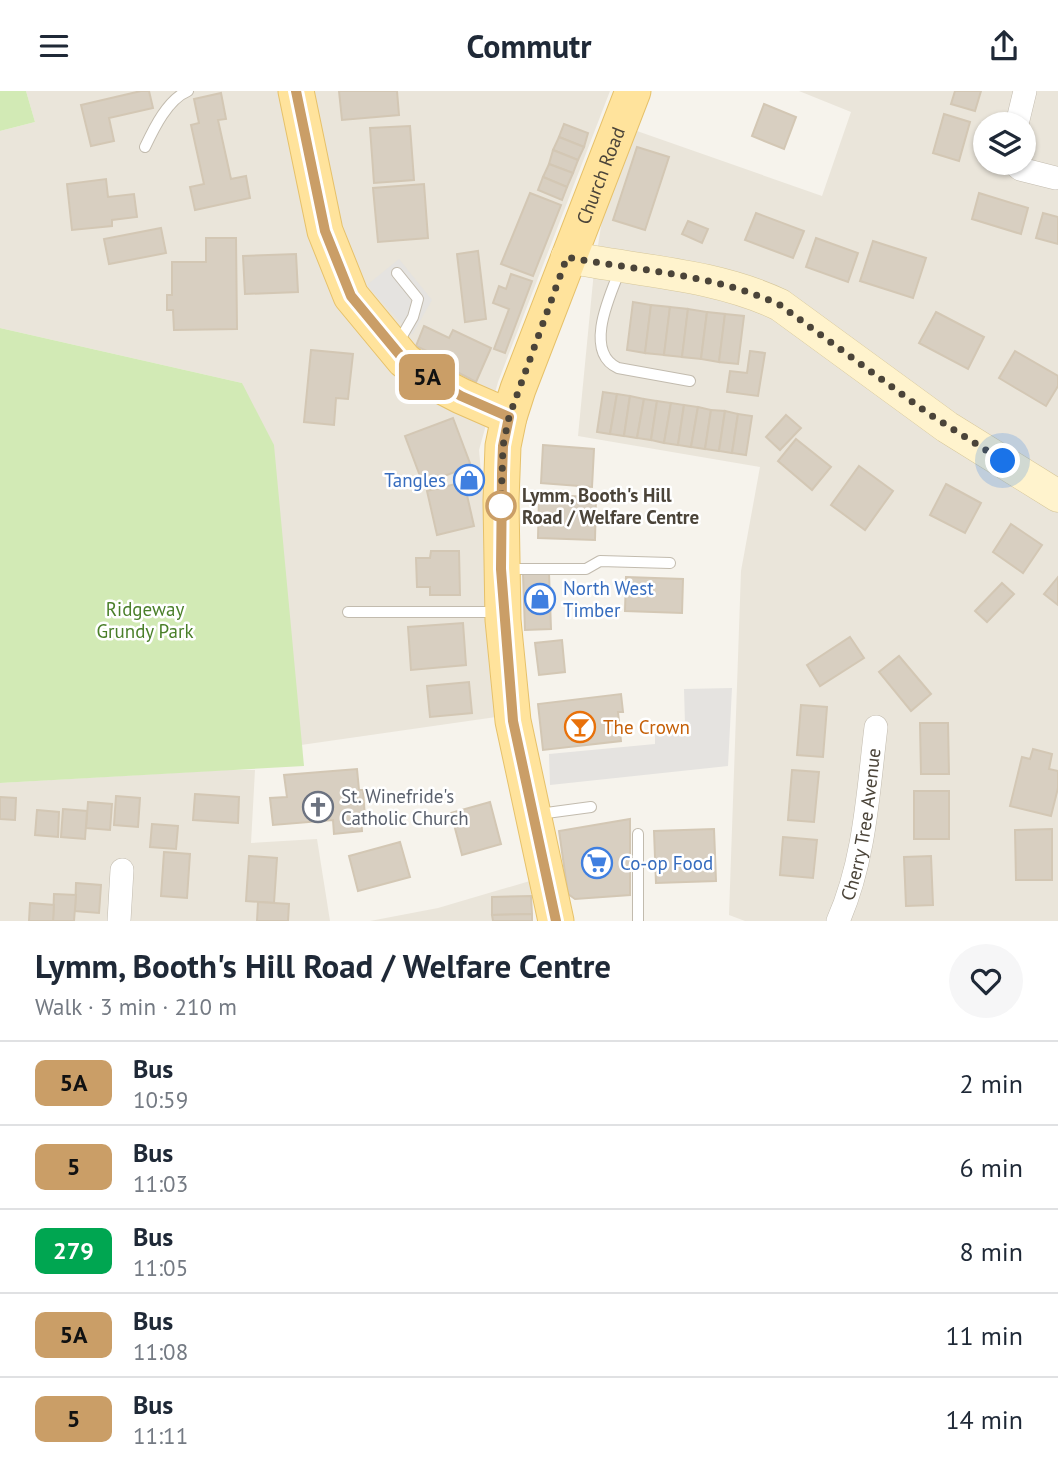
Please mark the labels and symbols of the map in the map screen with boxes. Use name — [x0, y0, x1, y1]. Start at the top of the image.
street label: Church Road — [571, 123, 630, 228]
line badge: 5A — [396, 354, 458, 400]
your location — [985, 443, 1020, 478]
shop icon: Tangles — [452, 463, 486, 497]
place label: Tangles — [384, 468, 446, 492]
place label: Lymm, Booth's Hill Road / Welfare Centre — [522, 483, 699, 529]
marker: Lymm, Booth's Hill Road / Welfare Centre — [486, 491, 516, 521]
place label: North West Timber — [563, 576, 654, 622]
shop icon: North West Timber — [523, 582, 557, 616]
park label: Ridgeway Grundy Park — [96, 597, 194, 643]
bar icon: The Crown — [563, 710, 597, 744]
place label: The Crown — [603, 715, 690, 739]
street label: Cherry Tree Avenue — [835, 747, 885, 904]
place label: St. Winefride's Catholic Church — [341, 784, 469, 830]
church icon: St. Winefride's Catholic Church — [301, 790, 335, 824]
supermarket icon: Co-op Food — [580, 846, 614, 880]
place label: Co-op Food — [620, 851, 713, 875]

